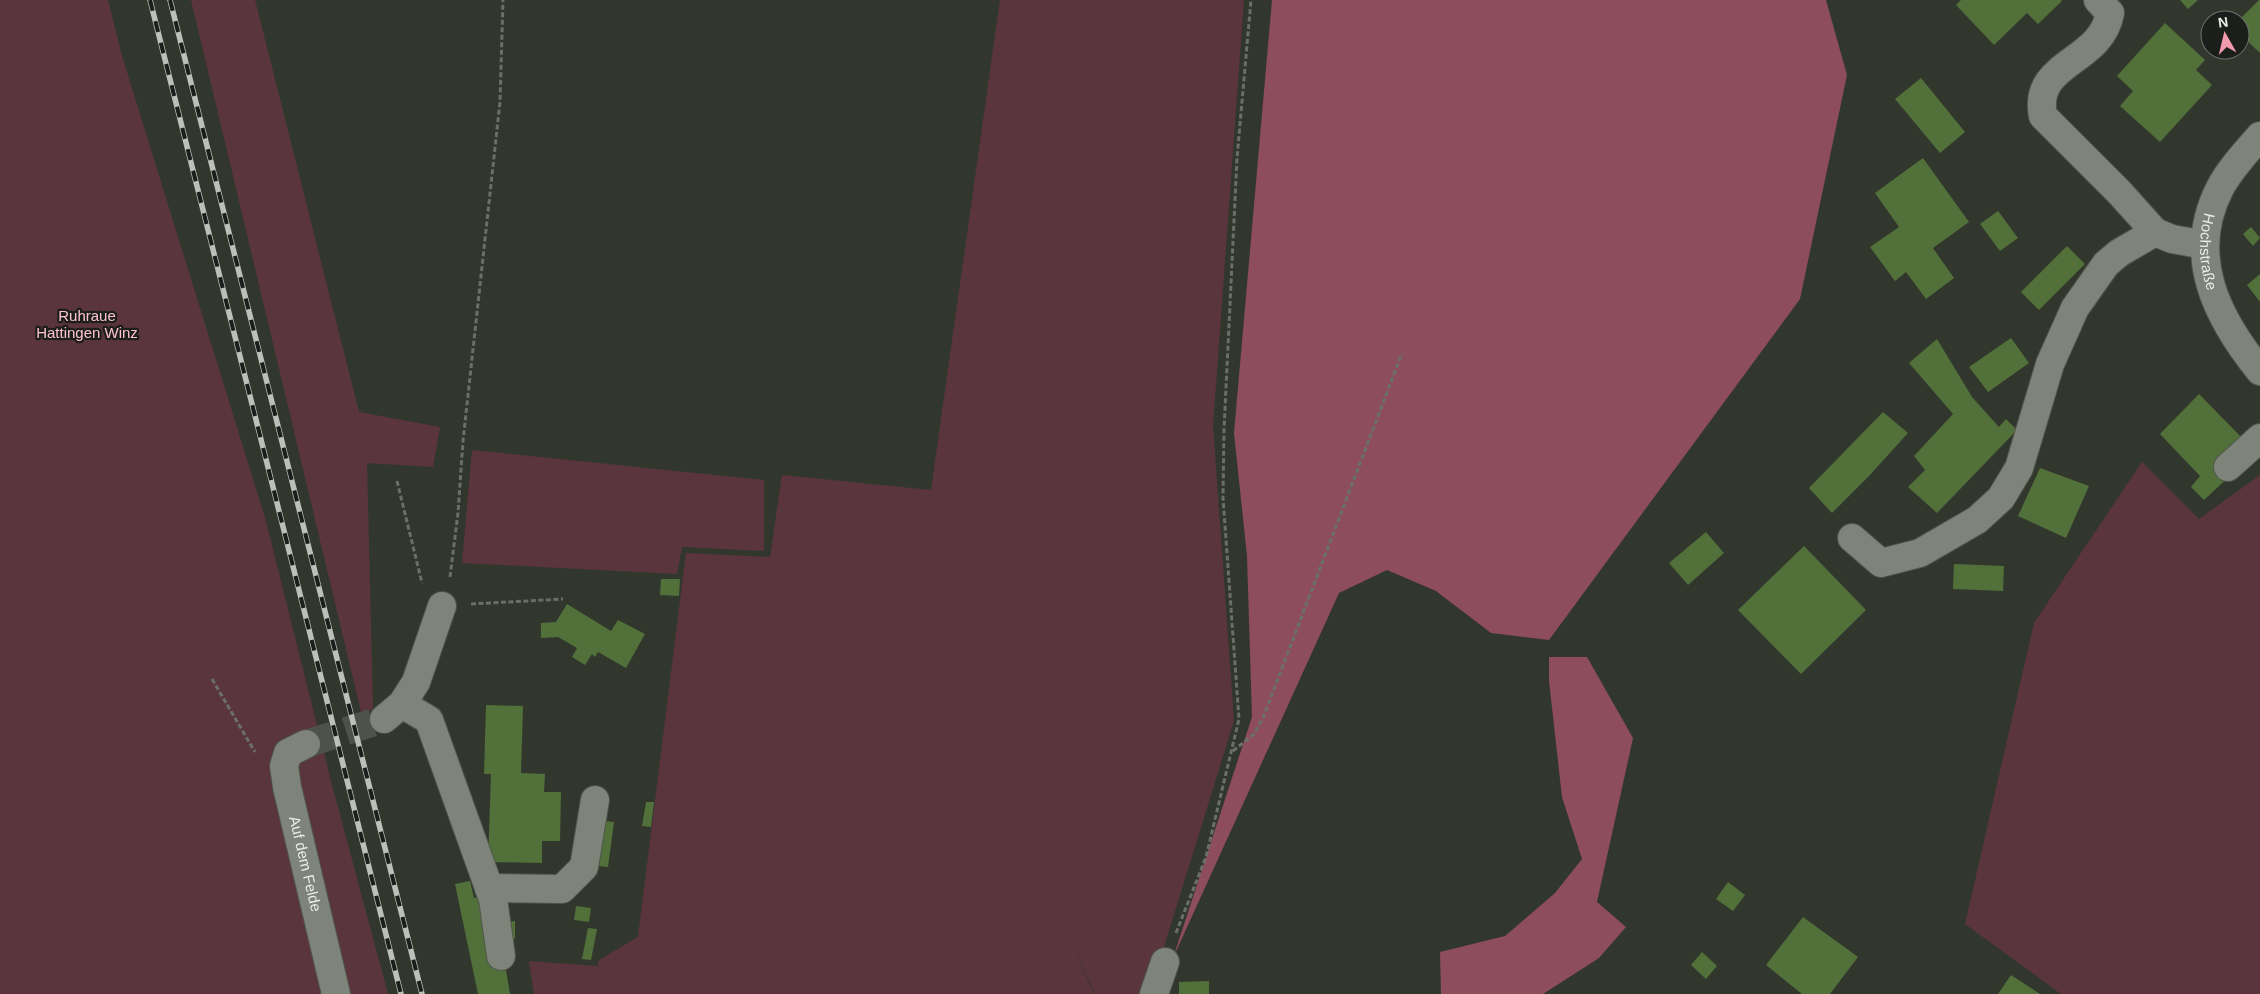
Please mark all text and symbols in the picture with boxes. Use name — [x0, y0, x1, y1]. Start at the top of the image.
north arrow — [2200, 10, 2250, 60]
text: N — [2217, 13, 2229, 31]
street label: Hochstraße — [2197, 212, 2221, 292]
park label: Ruhraue Hattingen Winz — [36, 307, 138, 341]
street label: Auf dem Felde — [286, 814, 325, 913]

